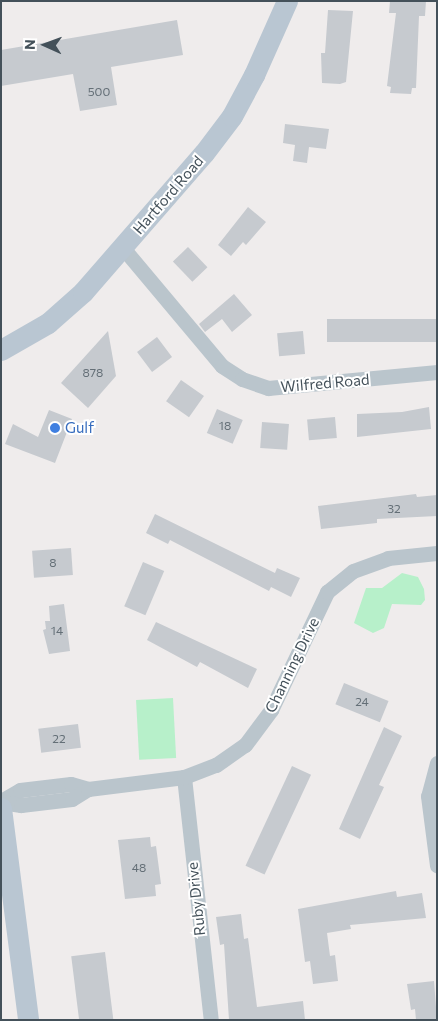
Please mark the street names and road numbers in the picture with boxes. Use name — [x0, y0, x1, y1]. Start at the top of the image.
street label: Hartford Road — [129, 152, 207, 238]
street label: Wilfred Road — [280, 370, 370, 396]
street label: Channing Drive — [261, 614, 323, 716]
street label: Ruby Drive — [183, 861, 209, 937]

